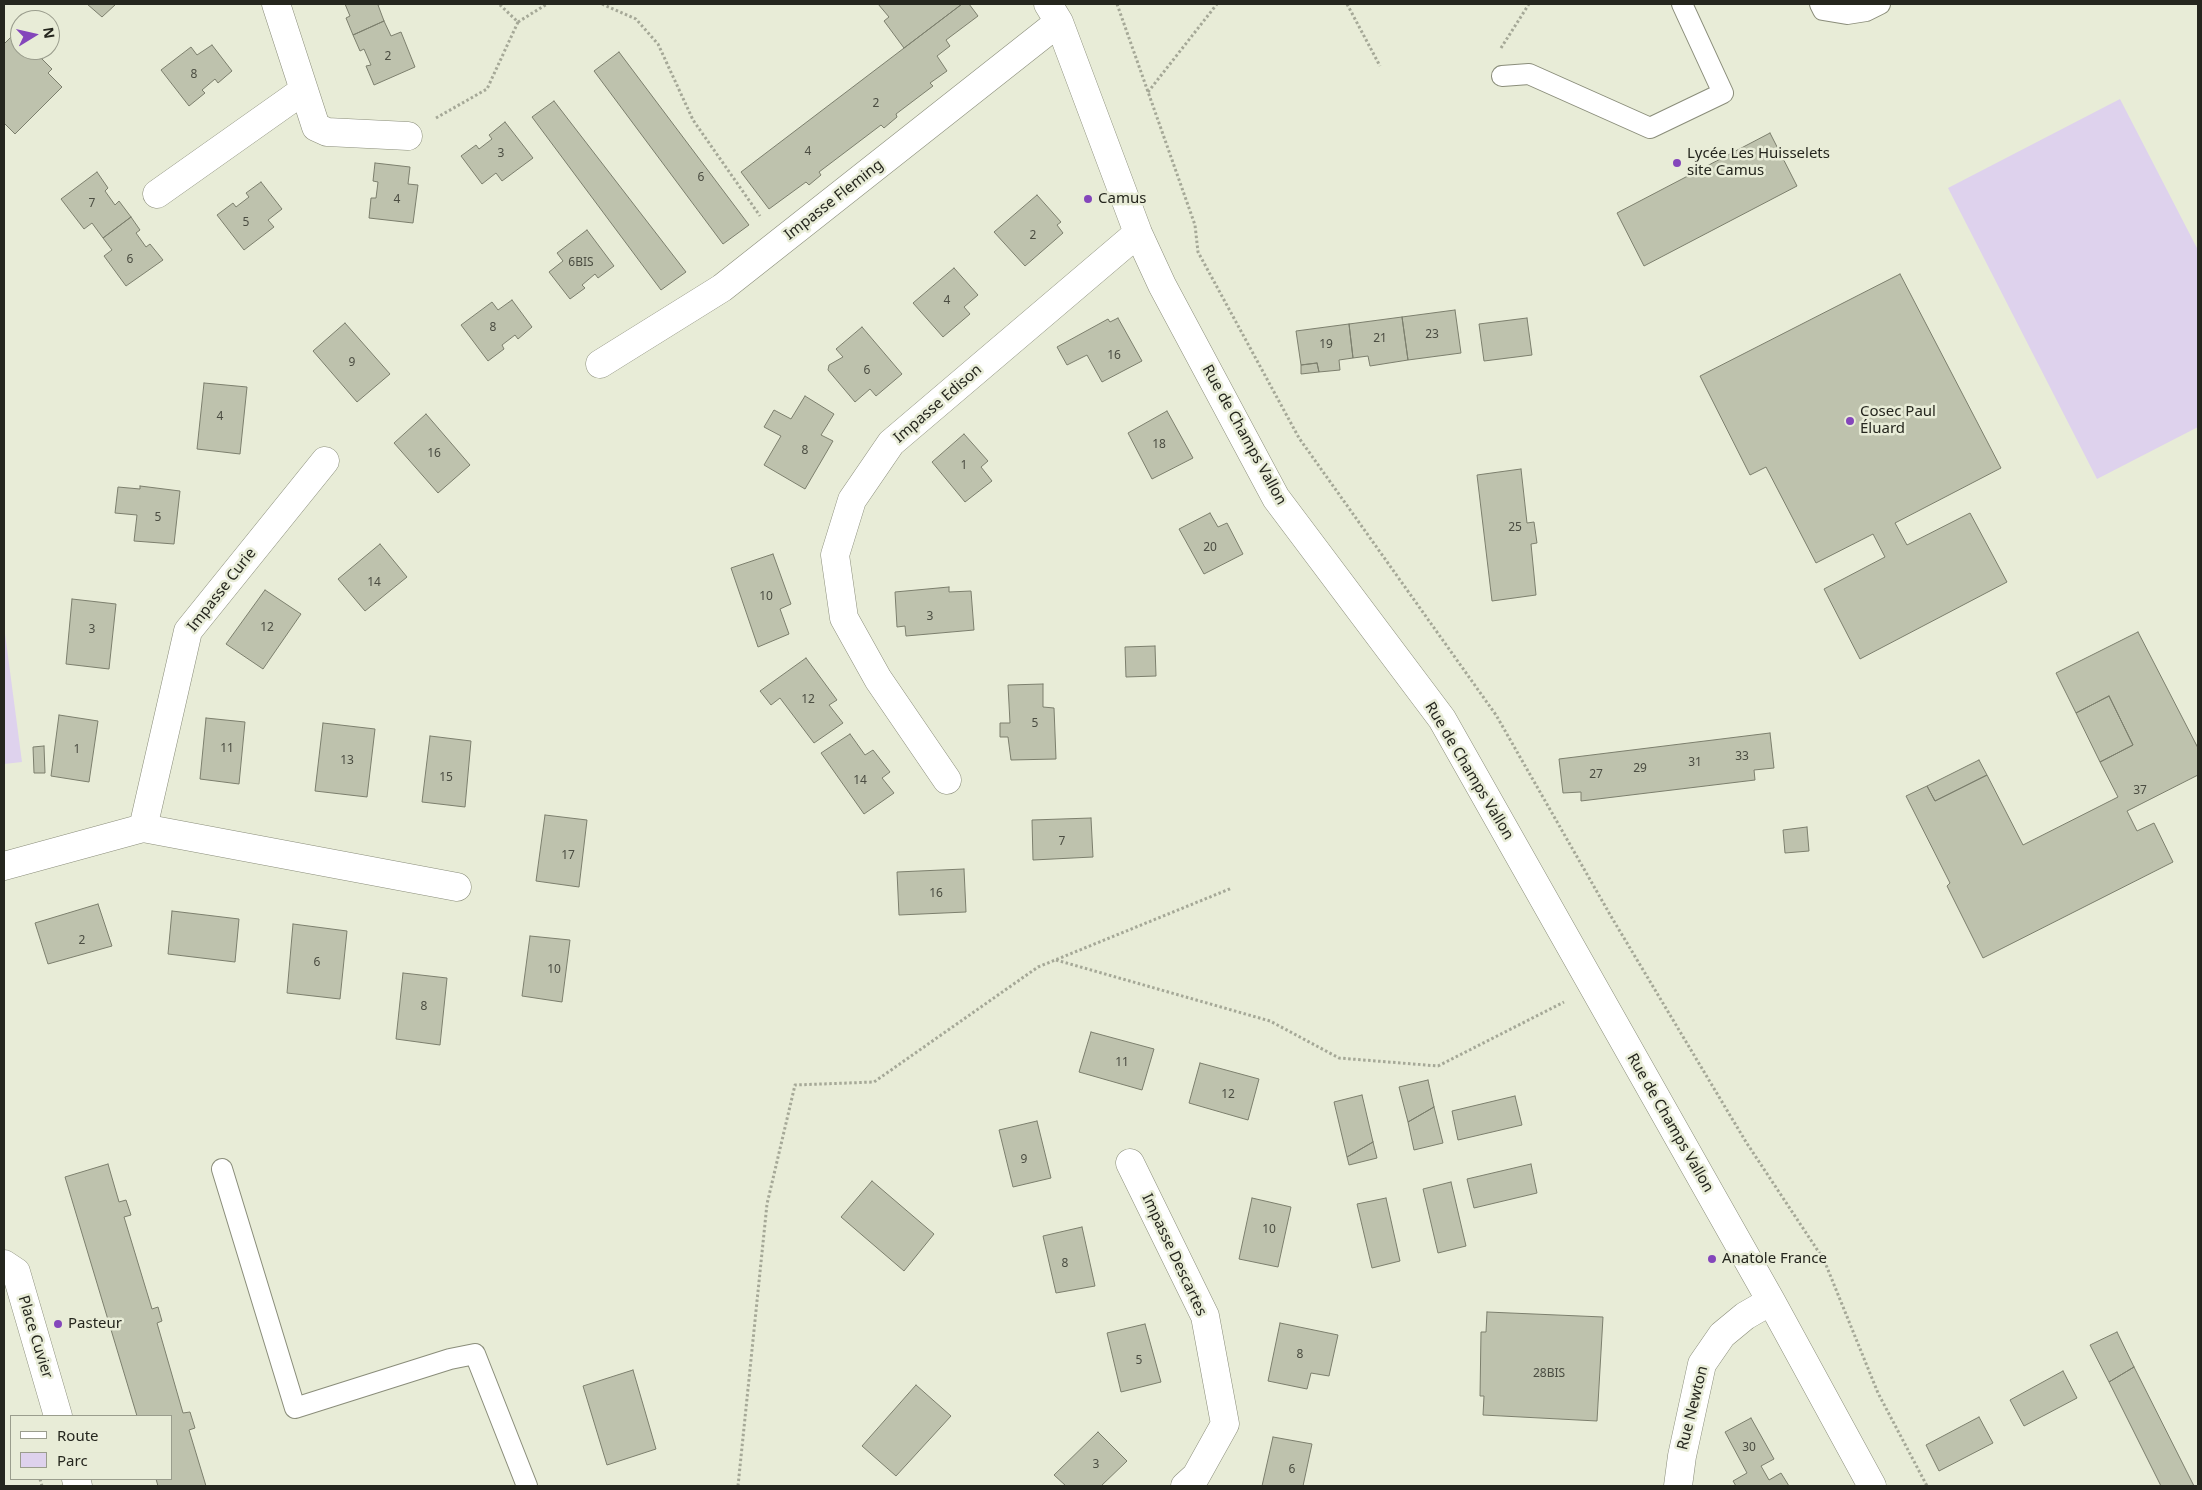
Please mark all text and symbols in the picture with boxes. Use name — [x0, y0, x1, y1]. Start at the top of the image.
north arrow — [10, 10, 60, 60]
text: N — [39, 26, 60, 40]
house number: 2 — [385, 50, 391, 64]
house number: 8 — [191, 68, 197, 82]
house number: 2 — [873, 97, 879, 111]
house number: 4 — [805, 145, 811, 159]
place label: Lycée Les Huisselets site Camus — [1687, 145, 1830, 180]
house number: 3 — [498, 147, 504, 161]
street label: Impasse Fleming — [781, 156, 887, 244]
marker: Lycée Les Huisselets site Camus — [1671, 157, 1683, 169]
house number: 6 — [698, 171, 704, 185]
place label: Camus — [1098, 190, 1146, 208]
house number: 4 — [394, 193, 400, 207]
marker: Camus — [1082, 193, 1094, 205]
house number: 7 — [89, 197, 95, 211]
house number: 5 — [243, 216, 249, 230]
house number: 2 — [1030, 229, 1036, 243]
house number: 6 — [127, 253, 133, 267]
house number: 6BIS — [568, 256, 594, 270]
house number: 4 — [944, 294, 950, 308]
house number: 8 — [490, 321, 496, 335]
house number: 23 — [1425, 328, 1439, 342]
house number: 21 — [1373, 332, 1387, 346]
house number: 19 — [1319, 338, 1333, 352]
house number: 16 — [1107, 349, 1121, 363]
house number: 9 — [349, 356, 355, 370]
street label: Impasse Edison — [890, 361, 986, 447]
street label: Rue de Champs Vallon — [1198, 362, 1290, 508]
house number: 6 — [864, 364, 870, 378]
place label: Cosec Paul Éluard — [1860, 403, 1936, 438]
house number: 4 — [217, 410, 223, 424]
marker: Cosec Paul Éluard — [1844, 415, 1856, 427]
house number: 18 — [1152, 438, 1166, 452]
house number: 8 — [802, 444, 808, 458]
house number: 16 — [427, 447, 441, 461]
house number: 1 — [961, 459, 967, 473]
house number: 5 — [155, 511, 161, 525]
house number: 25 — [1508, 521, 1522, 535]
house number: 20 — [1203, 541, 1217, 555]
street label: Impasse Curie — [184, 545, 260, 635]
house number: 14 — [367, 576, 381, 590]
house number: 10 — [759, 590, 773, 604]
house number: 3 — [927, 610, 933, 624]
house number: 12 — [260, 621, 274, 635]
house number: 3 — [89, 623, 95, 637]
house number: 12 — [801, 693, 815, 707]
street label: Rue de Champs Vallon — [1421, 699, 1517, 843]
house number: 5 — [1032, 717, 1038, 731]
house number: 11 — [220, 742, 234, 756]
house number: 1 — [74, 743, 80, 757]
house number: 33 — [1735, 750, 1749, 764]
house number: 13 — [340, 754, 354, 768]
house number: 31 — [1688, 756, 1702, 770]
house number: 29 — [1633, 762, 1647, 776]
house number: 27 — [1589, 768, 1603, 782]
house number: 15 — [439, 771, 453, 785]
house number: 14 — [853, 774, 867, 788]
house number: 37 — [2133, 784, 2147, 798]
house number: 7 — [1059, 835, 1065, 849]
house number: 17 — [561, 849, 575, 863]
house number: 16 — [929, 887, 943, 901]
house number: 2 — [79, 934, 85, 948]
house number: 6 — [314, 956, 320, 970]
house number: 10 — [547, 963, 561, 977]
house number: 8 — [421, 1000, 427, 1014]
street label: Rue de Champs Vallon — [1623, 1050, 1717, 1196]
house number: 11 — [1115, 1056, 1129, 1070]
house number: 12 — [1221, 1088, 1235, 1102]
house number: 9 — [1021, 1153, 1027, 1167]
street label: Impasse Descartes — [1138, 1191, 1210, 1319]
house number: 10 — [1262, 1223, 1276, 1237]
place label: Anatole France — [1722, 1250, 1827, 1268]
marker: Anatole France — [1706, 1253, 1718, 1265]
house number: 8 — [1062, 1257, 1068, 1271]
street label: Place Cuvier — [14, 1293, 56, 1381]
place label: Pasteur — [68, 1315, 122, 1333]
marker: Pasteur — [52, 1318, 64, 1330]
house number: 8 — [1297, 1348, 1303, 1362]
house number: 5 — [1136, 1354, 1142, 1368]
street label: Rue Newton — [1674, 1364, 1712, 1452]
house number: 28BIS — [1533, 1367, 1565, 1381]
legend — [10, 1415, 172, 1480]
text: Route — [57, 1425, 99, 1445]
house number: 30 — [1742, 1441, 1756, 1455]
text: Parc — [57, 1450, 88, 1470]
house number: 3 — [1093, 1458, 1099, 1472]
house number: 6 — [1289, 1463, 1295, 1477]

